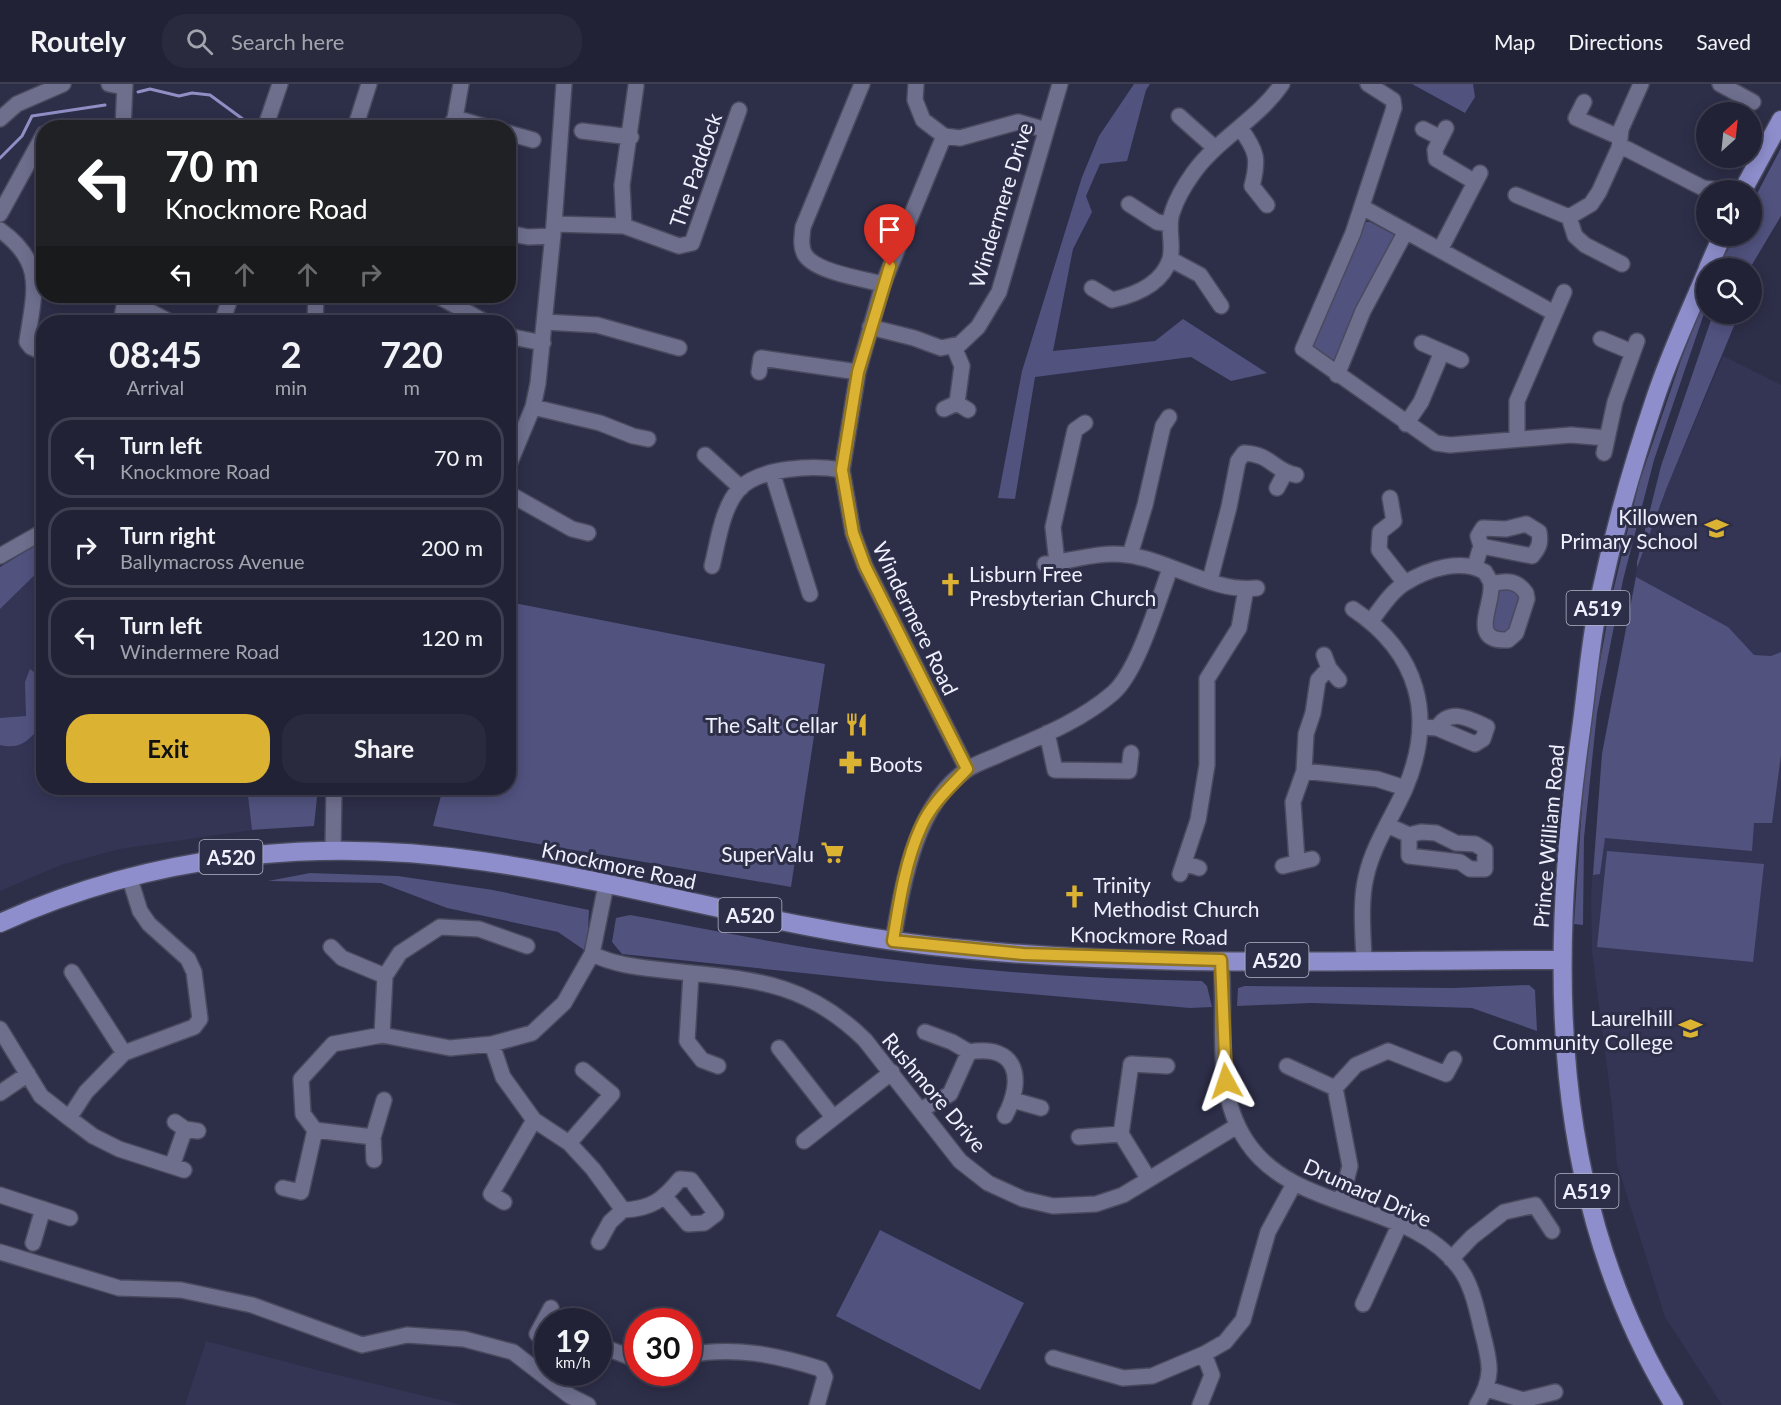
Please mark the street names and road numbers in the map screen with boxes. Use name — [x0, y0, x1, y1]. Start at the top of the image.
street label: The Paddock — [664, 109, 726, 230]
street label: Windermere Drive — [963, 120, 1037, 290]
street label: Windermere Road — [868, 537, 964, 699]
road number: A519 — [1566, 591, 1630, 625]
street label: Prince William Road — [1528, 743, 1568, 929]
street label: Knockmore Road — [539, 836, 699, 894]
road number: A520 — [200, 840, 262, 874]
road number: A520 — [718, 898, 782, 932]
street label: Knockmore Road — [1070, 921, 1228, 949]
road number: A520 — [1246, 943, 1308, 977]
street label: Rushmore Drive — [878, 1027, 992, 1157]
street label: Drumard Drive — [1300, 1153, 1436, 1231]
road number: A519 — [1556, 1174, 1618, 1208]

